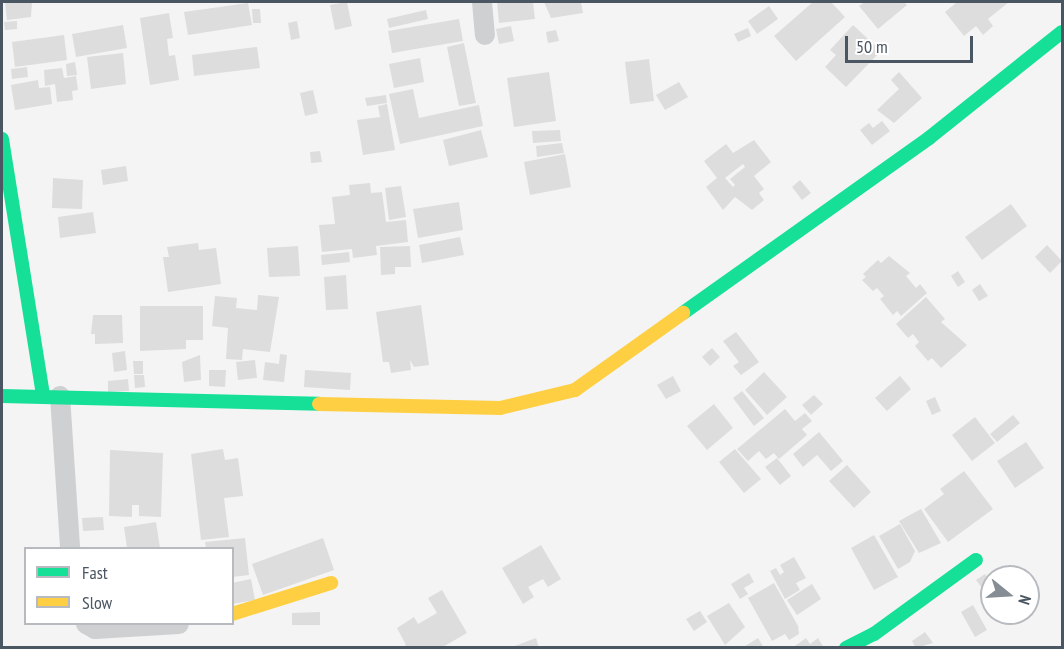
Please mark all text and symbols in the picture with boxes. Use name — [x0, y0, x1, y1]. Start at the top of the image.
scale bar — [848, 24, 976, 62]
text: 50 m — [856, 35, 888, 58]
legend — [24, 547, 234, 625]
text: Fast — [82, 561, 108, 584]
north arrow — [980, 565, 1040, 625]
text: Slow — [82, 591, 112, 614]
text: N — [1014, 593, 1036, 607]

